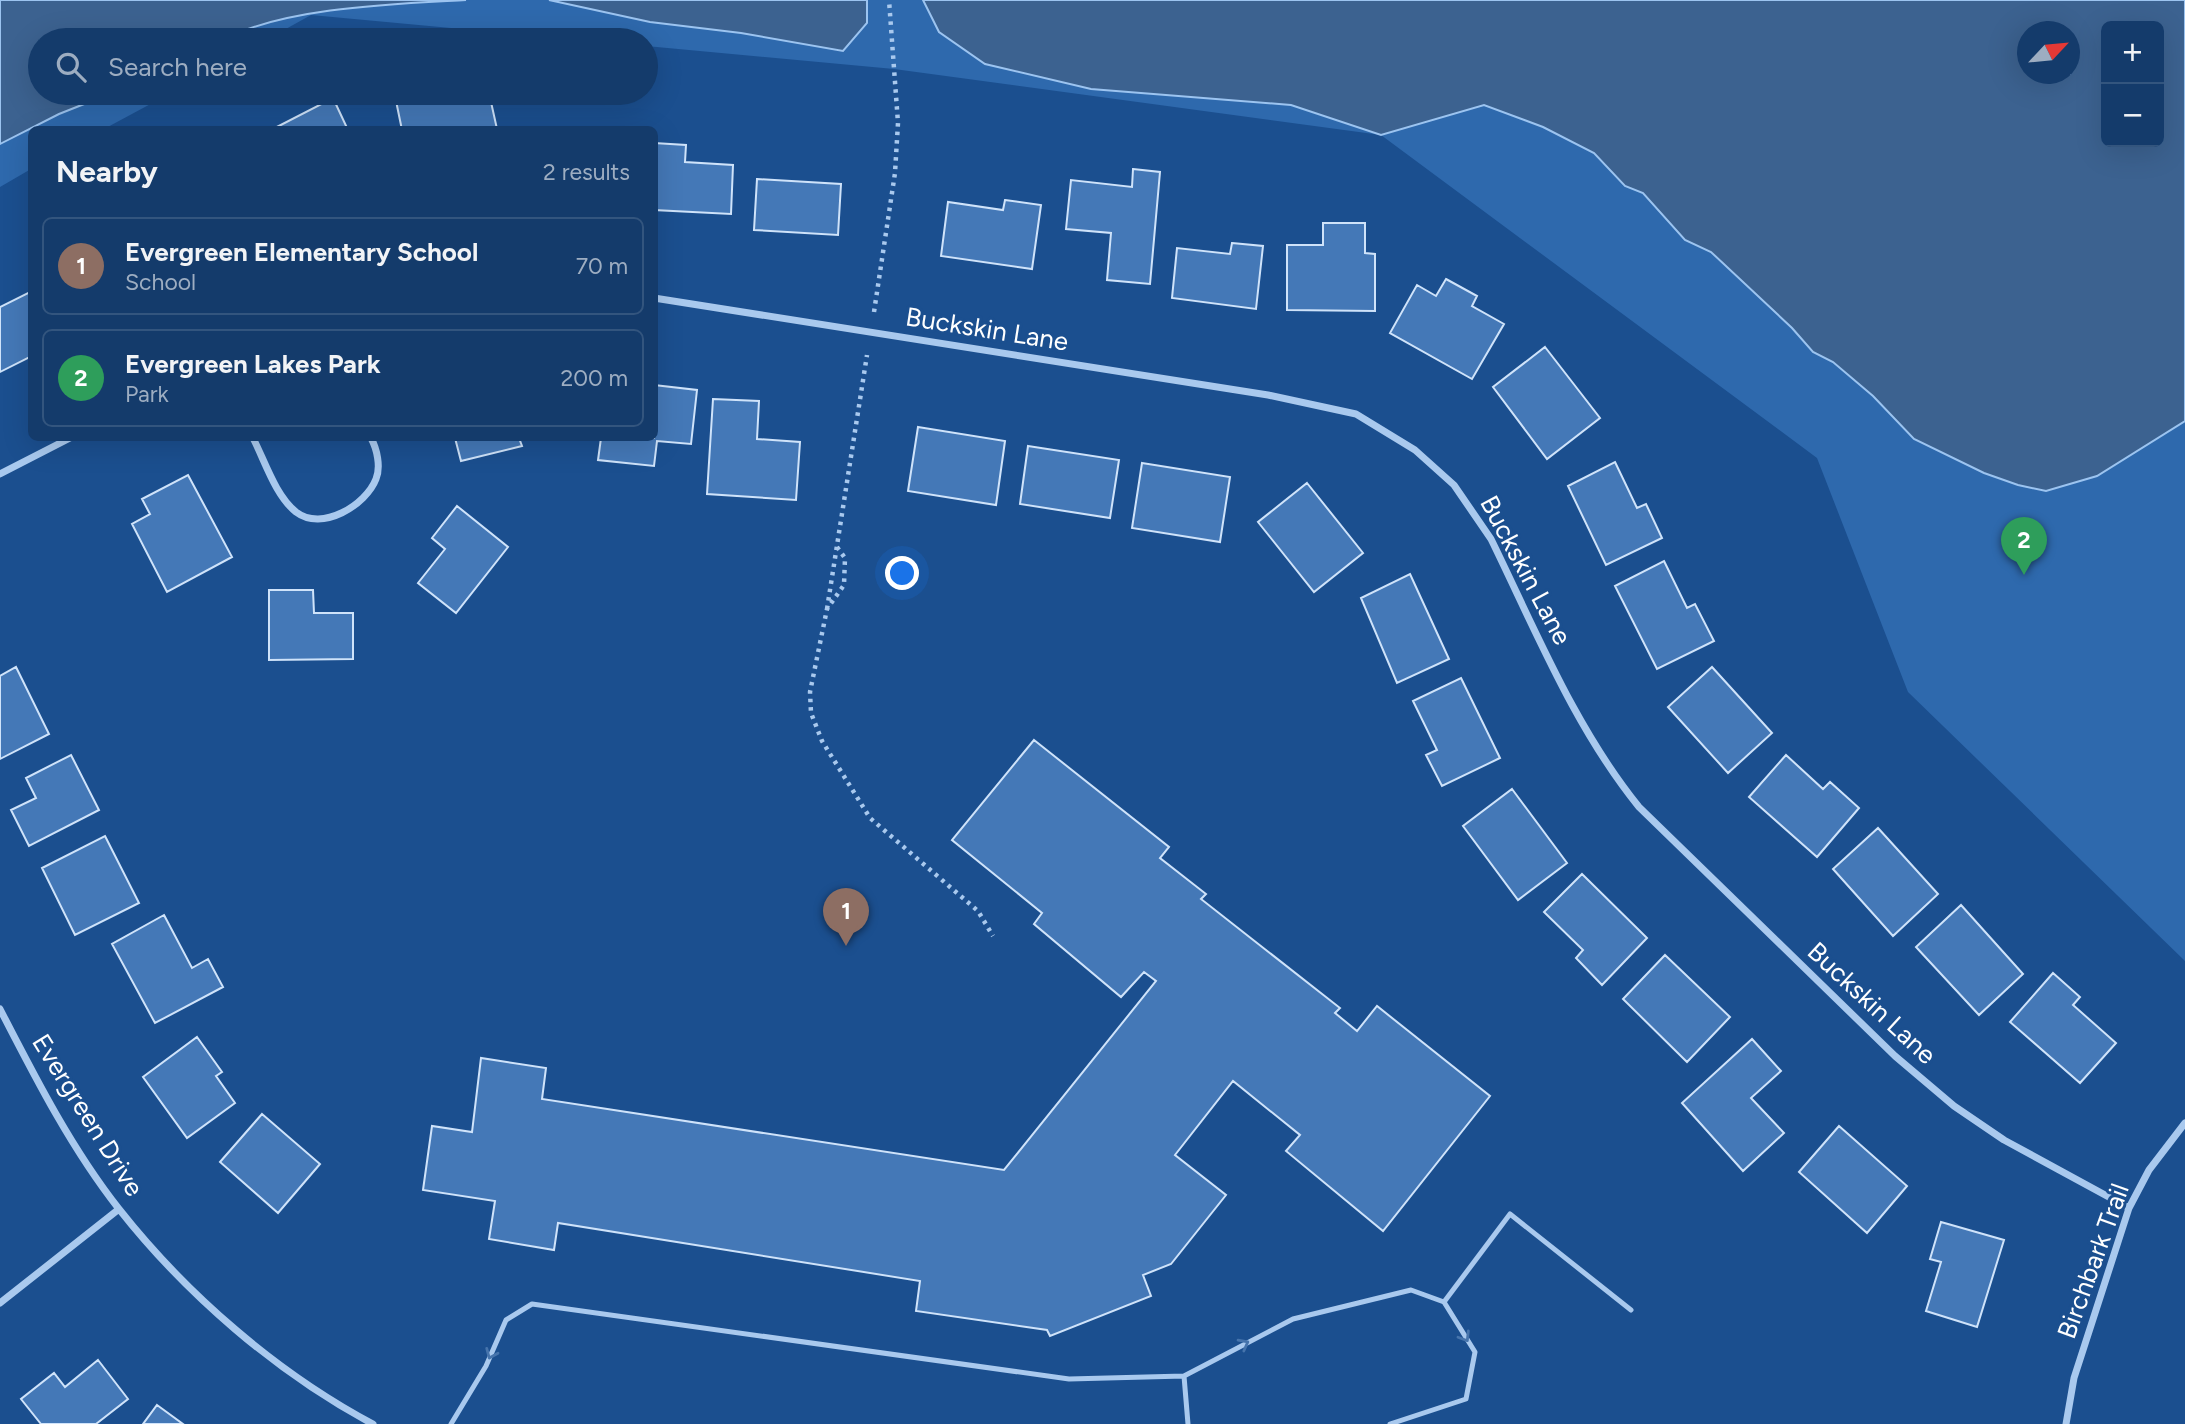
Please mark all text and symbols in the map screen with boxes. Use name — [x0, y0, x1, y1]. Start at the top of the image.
north arrow — [2017, 21, 2080, 84]
map controls — [2101, 21, 2164, 147]
button: + — [2101, 21, 2164, 84]
search box — [28, 28, 658, 105]
icon: search — [52, 48, 90, 86]
text: Search here — [108, 51, 247, 83]
button: − — [2101, 84, 2164, 147]
text: Nearby — [56, 153, 158, 190]
text: 2 results — [543, 158, 630, 186]
text: Evergreen Elementary School — [125, 236, 478, 268]
text: 1 — [76, 252, 86, 280]
text: 70 m — [576, 252, 628, 280]
text: School — [125, 268, 196, 296]
street label: Buckskin Lane — [903, 300, 1071, 358]
text: Evergreen Lakes Park — [125, 348, 381, 380]
text: 2 — [74, 364, 88, 392]
text: 200 m — [560, 364, 628, 392]
text: Park — [125, 380, 169, 408]
street label: Buckskin Lane — [1473, 490, 1579, 650]
pin: 2 — [2001, 517, 2047, 575]
your location — [885, 556, 919, 590]
pin: 1 — [823, 888, 869, 946]
street label: Buckskin Lane — [1801, 935, 1943, 1071]
street label: Evergreen Drive — [25, 1028, 151, 1202]
street label: Birchbark Trail — [2050, 1179, 2136, 1343]
one-way arrow — [1457, 1329, 1470, 1342]
one-way arrow — [1237, 1339, 1250, 1353]
one-way arrow — [485, 1347, 499, 1360]

